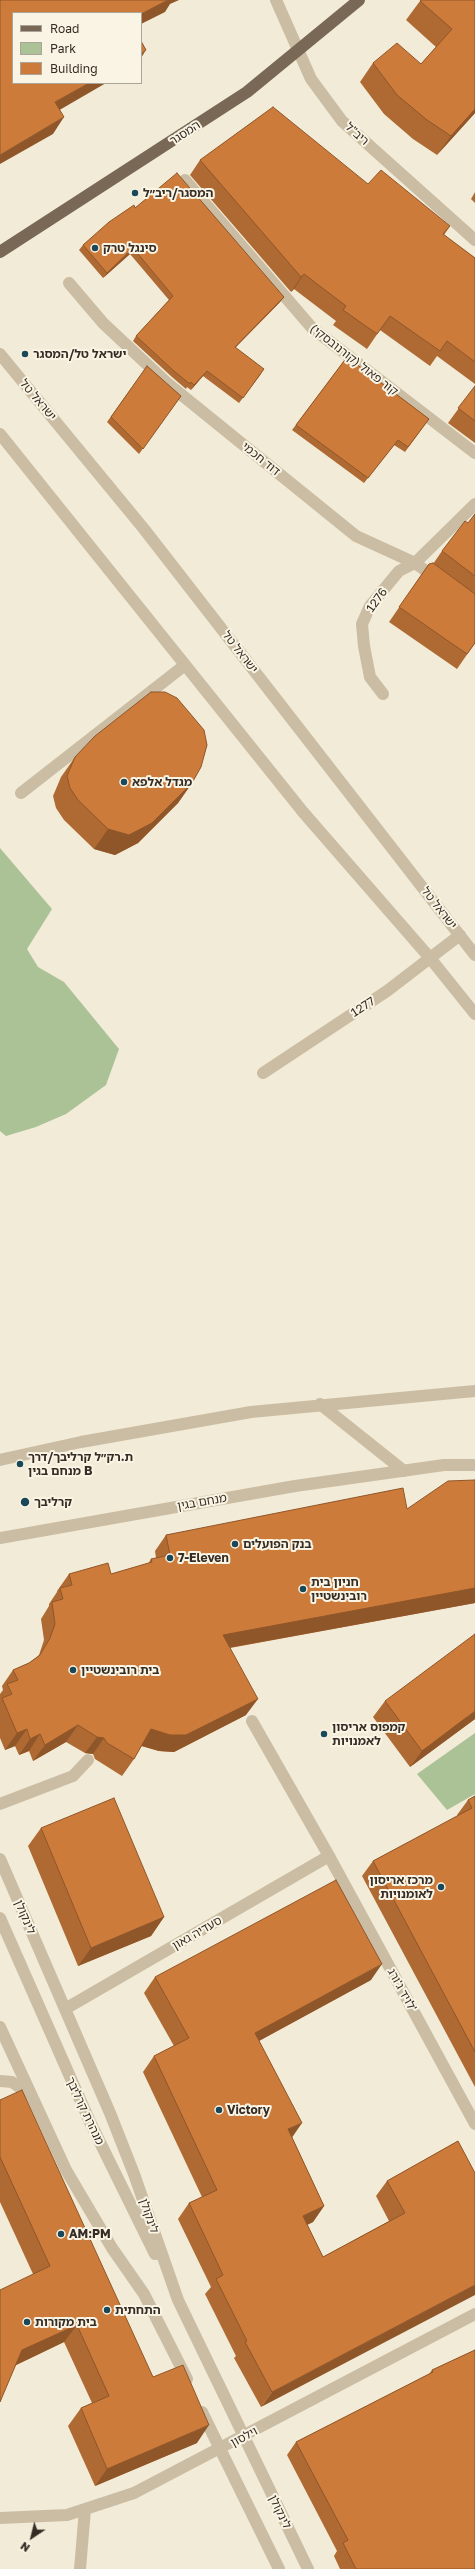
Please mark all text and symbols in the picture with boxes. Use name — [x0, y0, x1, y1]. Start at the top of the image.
legend — [12, 12, 142, 84]
text: Road — [50, 21, 79, 36]
text: Park — [50, 41, 76, 56]
text: Building — [50, 61, 98, 76]
street label: המסגר — [167, 118, 203, 148]
street label: ריב"ל — [342, 120, 372, 148]
place label: המסגר/ריב״ל — [143, 186, 213, 200]
marker: המסגר/ריב״ל — [130, 188, 140, 198]
place label: סינגל טרק — [103, 241, 157, 255]
marker: סינגל טרק — [90, 243, 100, 253]
street label: קור פאול (קורנובסקי) — [307, 321, 401, 399]
place label: ישראל טל/המסגר — [33, 347, 127, 361]
marker: ישראל טל/המסגר — [20, 349, 30, 359]
street label: ישראל טל — [17, 377, 59, 423]
street label: דוד חכמי — [239, 439, 283, 479]
street label: 1276 — [363, 585, 391, 615]
street label: ישראל טל — [219, 628, 261, 676]
place label: מגדל אלפא — [132, 775, 192, 789]
marker: מגדל אלפא — [119, 777, 129, 787]
street label: ישראל טל — [418, 884, 460, 932]
street label: 1277 — [348, 994, 378, 1020]
place label: ת.רק״ל קרליבך/דרך מנחם בגין B — [28, 1450, 133, 1478]
marker: ת.רק״ל קרליבך/דרך מנחם בגין B — [15, 1459, 25, 1469]
street label: מנחם בגין — [176, 1491, 228, 1513]
place label: קרליבך — [34, 1495, 72, 1509]
marker: קרליבך — [19, 1496, 31, 1508]
place label: בנק הפועלים — [243, 1537, 312, 1551]
marker: בנק הפועלים — [230, 1539, 240, 1549]
place label: 7-Eleven — [178, 1551, 229, 1565]
marker: 7-Eleven — [165, 1553, 175, 1563]
place label: חניון בית רובינשטיין — [311, 1575, 367, 1603]
marker: חניון בית רובינשטיין — [298, 1584, 308, 1594]
place label: בית רובינשטיין — [81, 1663, 159, 1677]
marker: בית רובינשטיין — [68, 1665, 78, 1675]
place label: קמפוס אריסון לאמנויות — [332, 1720, 405, 1748]
marker: קמפוס אריסון לאמנויות — [319, 1729, 329, 1739]
place label: מרכז אריסון לאומנויות — [369, 1873, 433, 1901]
marker: מרכז אריסון לאומנויות — [436, 1882, 446, 1892]
street label: לינקולן — [11, 1898, 39, 1936]
street label: סעדיה גאון — [170, 1913, 224, 1953]
street label: לויד ג'ורג' — [384, 1966, 420, 2014]
street label: מנהרת קרליבך — [63, 2075, 107, 2147]
place label: Victory — [227, 2103, 270, 2117]
marker: Victory — [214, 2105, 224, 2115]
street label: לינקולן — [136, 2197, 162, 2235]
place label: AM:PM — [69, 2227, 111, 2241]
marker: AM:PM — [56, 2229, 66, 2239]
place label: התחתית — [115, 2303, 161, 2317]
marker: התחתית — [102, 2305, 112, 2315]
place label: בית מקורות — [35, 2315, 97, 2329]
marker: בית מקורות — [22, 2317, 32, 2327]
street label: וילסון — [228, 2424, 260, 2450]
street label: לינקולן — [266, 2493, 294, 2531]
north arrow — [12, 2517, 52, 2557]
text: N — [18, 2540, 32, 2555]

